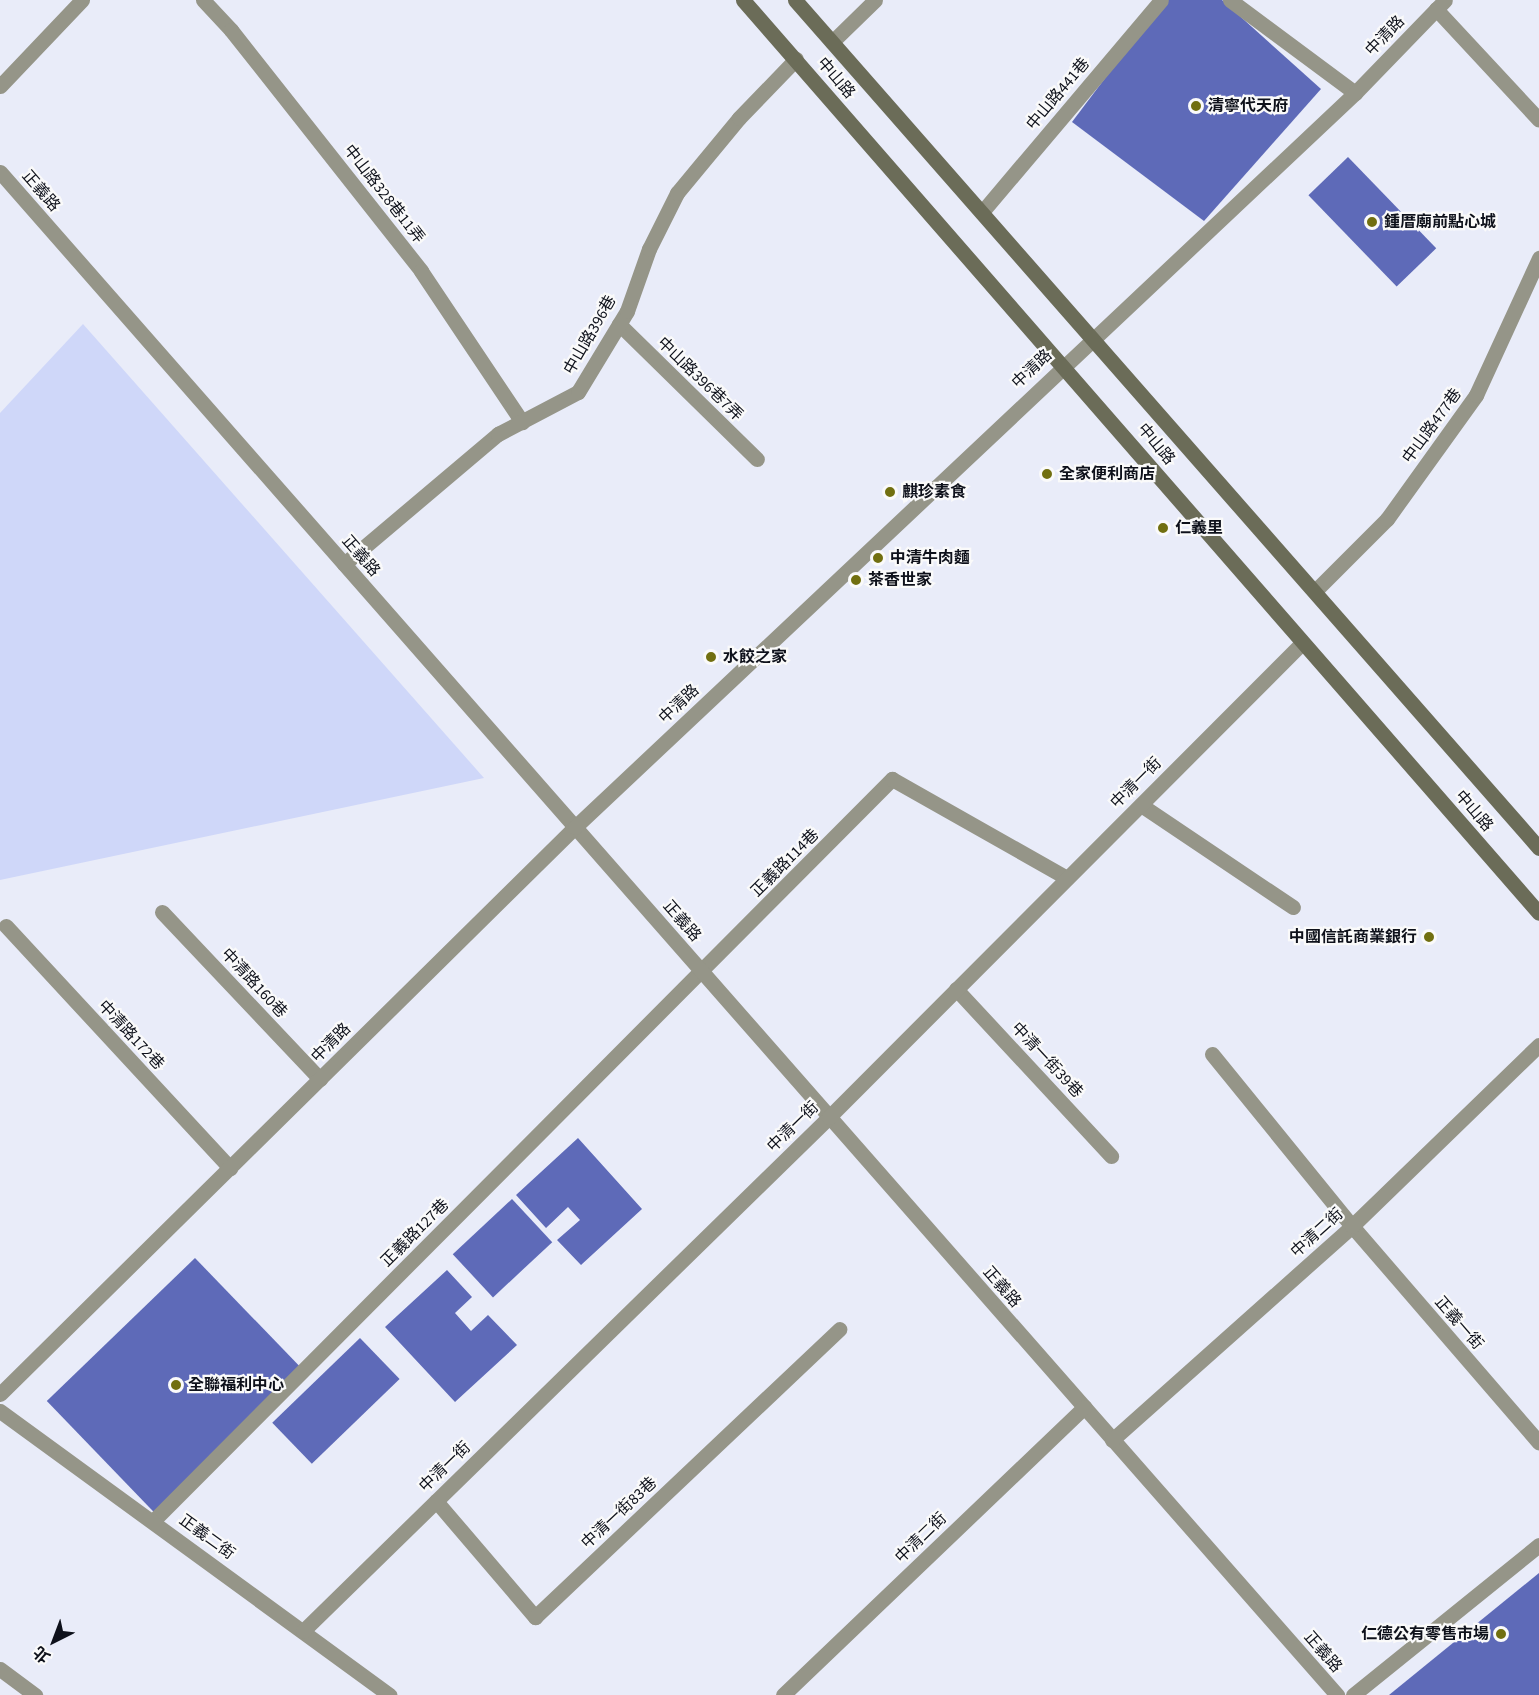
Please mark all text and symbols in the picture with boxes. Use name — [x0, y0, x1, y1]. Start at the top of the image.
street label: 中清路 — [1361, 12, 1409, 60]
street label: 中山路 — [813, 54, 859, 102]
street label: 中山路441巷 — [1022, 54, 1094, 134]
place label: 清寧代天府 — [1208, 96, 1288, 116]
marker: 清寧代天府 — [1189, 99, 1203, 113]
street label: 中山路328巷11弄 — [340, 141, 428, 247]
street label: 正義路 — [18, 167, 64, 215]
place label: 鍾厝廟前點心城 — [1384, 212, 1496, 232]
marker: 鍾厝廟前點心城 — [1365, 215, 1379, 229]
street label: 中山路396巷 — [560, 292, 620, 378]
street label: 中山路396巷7弄 — [653, 333, 747, 425]
street label: 中清路 — [1008, 346, 1056, 392]
street label: 中山路477巷 — [1398, 385, 1466, 467]
street label: 中山路 — [1133, 419, 1179, 469]
place label: 全家便利商店 — [1059, 464, 1155, 484]
marker: 全家便利商店 — [1040, 467, 1054, 481]
place label: 麒珍素食 — [902, 482, 966, 502]
marker: 麒珍素食 — [883, 485, 897, 499]
place label: 仁義里 — [1175, 518, 1223, 538]
marker: 仁義里 — [1156, 521, 1170, 535]
street label: 正義路 — [338, 532, 384, 580]
place label: 中清牛肉麵 — [890, 548, 970, 568]
marker: 中清牛肉麵 — [871, 551, 885, 565]
place label: 茶香世家 — [868, 570, 932, 590]
marker: 茶香世家 — [849, 573, 863, 587]
place label: 水餃之家 — [723, 647, 787, 667]
marker: 水餃之家 — [704, 650, 718, 664]
street label: 中清路 — [655, 681, 703, 727]
street label: 中清一街 — [1107, 754, 1165, 812]
street label: 中山路 — [1451, 787, 1497, 835]
street label: 正義路114巷 — [747, 825, 823, 901]
street label: 正義路 — [659, 897, 705, 945]
place label: 中國信託商業銀行 — [1289, 927, 1417, 947]
marker: 中國信託商業銀行 — [1422, 930, 1436, 944]
street label: 中清路160巷 — [217, 944, 291, 1022]
street label: 中清路172巷 — [94, 996, 168, 1074]
street label: 中清一街39巷 — [1007, 1018, 1087, 1102]
street label: 中清路 — [307, 1019, 355, 1067]
street label: 中清一街 — [763, 1098, 823, 1156]
street label: 正義路127巷 — [377, 1195, 453, 1271]
street label: 中清二街 — [1287, 1204, 1347, 1262]
street label: 正義路 — [979, 1263, 1025, 1311]
street label: 正義一街 — [1431, 1293, 1487, 1353]
place label: 全聯福利中心 — [188, 1375, 284, 1395]
marker: 全聯福利中心 — [169, 1378, 183, 1392]
street label: 中清一街 — [415, 1438, 475, 1496]
street label: 中清一街83巷 — [577, 1473, 661, 1553]
street label: 中清二街 — [891, 1509, 951, 1567]
street label: 正義二街 — [175, 1510, 239, 1564]
north arrow — [24, 1611, 84, 1671]
place label: 仁德公有零售市場 — [1361, 1624, 1489, 1644]
marker: 仁德公有零售市場 — [1494, 1627, 1508, 1641]
street label: 正義路 — [1300, 1628, 1346, 1676]
text: 北 — [29, 1641, 55, 1668]

